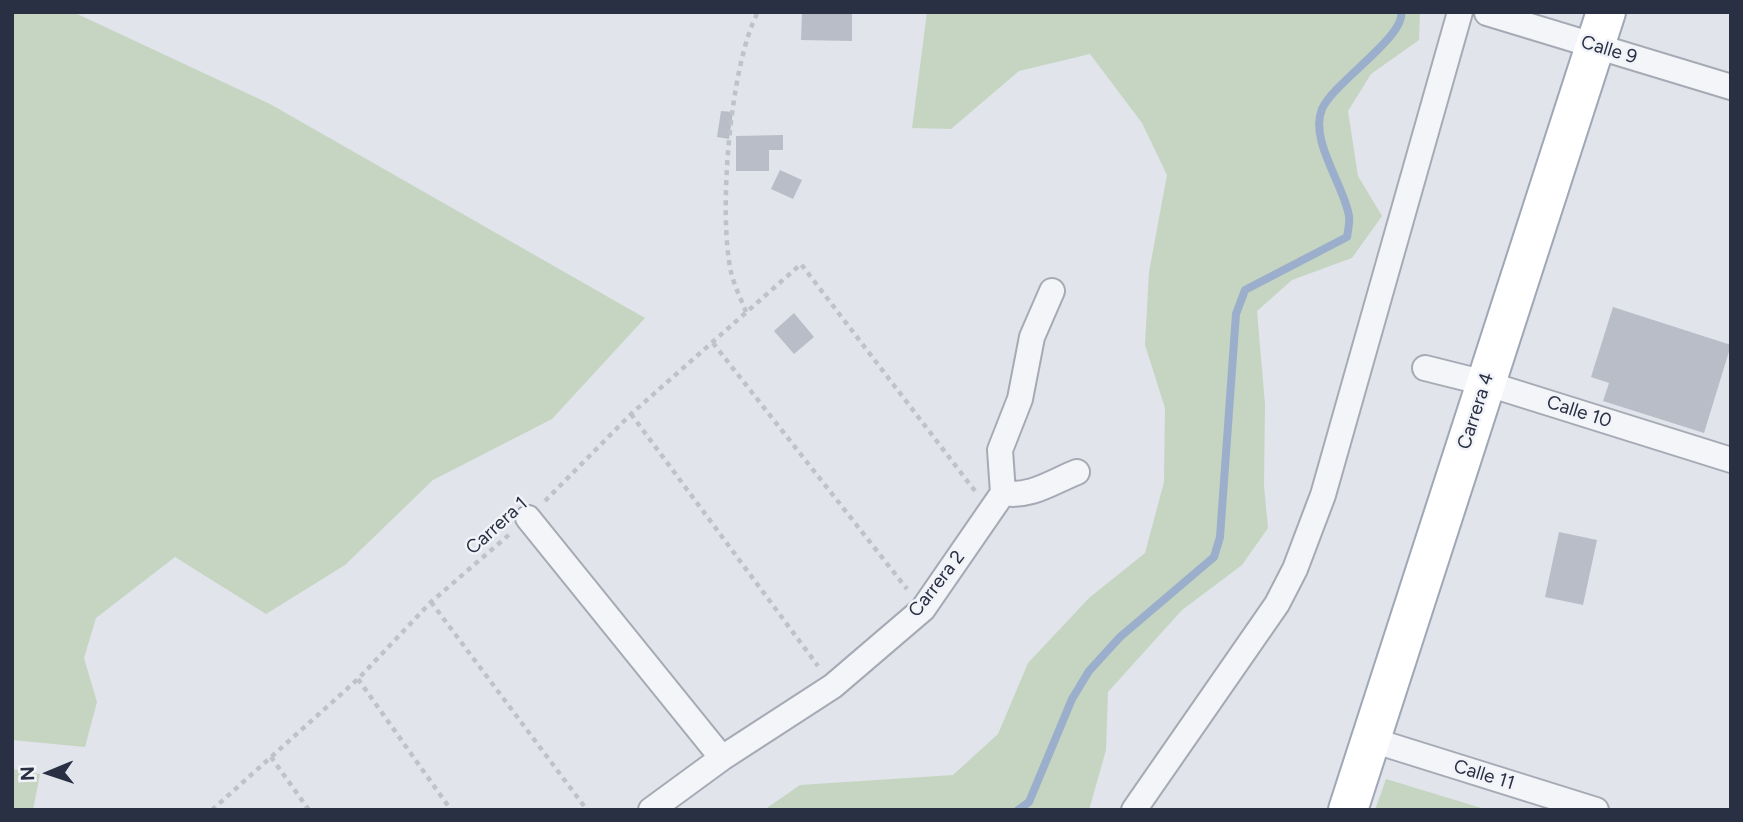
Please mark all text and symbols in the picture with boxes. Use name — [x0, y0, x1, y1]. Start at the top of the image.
street label: Calle 9 — [1578, 31, 1640, 69]
street label: Carrera 4 — [1453, 370, 1499, 452]
street label: Calle 10 — [1544, 391, 1614, 433]
street label: Carrera 1 — [461, 492, 533, 560]
street label: Carrera 2 — [904, 546, 970, 622]
north arrow — [14, 738, 84, 808]
street label: Calle 11 — [1451, 755, 1517, 795]
text: N — [16, 766, 39, 781]

